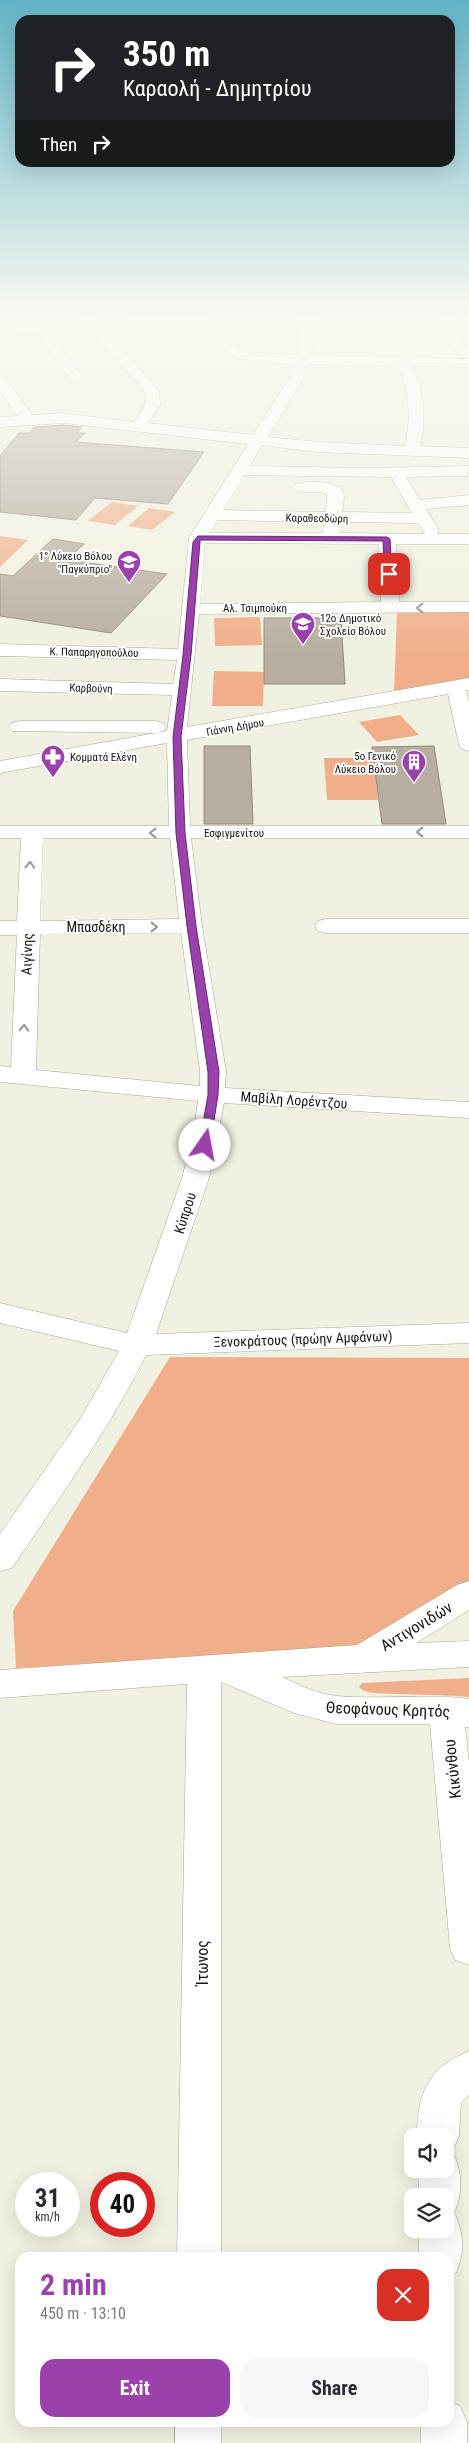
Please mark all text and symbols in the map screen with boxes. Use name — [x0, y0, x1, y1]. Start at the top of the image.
text: 350 m — [123, 34, 210, 75]
icon: right — [40, 35, 105, 100]
text: Καραολή - Δημητρίου — [123, 76, 312, 101]
icon: right — [87, 130, 115, 158]
text: Then — [40, 133, 77, 156]
street label: Καραθεοδώρη — [286, 511, 348, 526]
school or university icon: 1° Λύκειο Βόλου "Παγκύπριο" — [116, 549, 142, 583]
place label: 1° Λύκειο Βόλου "Παγκύπριο" — [39, 550, 112, 576]
pin — [368, 553, 410, 595]
icon: arrive — [375, 560, 403, 588]
street label: Αλ. Τσιμπούκη — [223, 602, 287, 615]
one-way arrow — [416, 603, 424, 613]
school or university icon: 12ο Δημοτικό Σχολείο Βόλου — [290, 611, 316, 645]
place label: 12ο Δημοτικό Σχολείο Βόλου — [320, 612, 386, 638]
street label: Κ. Παπαρηγοπούλου — [49, 645, 139, 660]
street label: Καρβούνη — [69, 681, 113, 696]
street label: Γιάννη Δήμου — [205, 716, 265, 739]
pharmacy icon: Κομματά Ελένη — [40, 744, 66, 778]
building icon: 5ο Γενικό Λύκειο Βόλου — [401, 749, 427, 783]
place label: 5ο Γενικό Λύκειο Βόλου — [335, 750, 396, 776]
place label: Κομματά Ελένη — [70, 751, 137, 764]
street label: Εσφιγμενίτου — [204, 827, 264, 840]
one-way arrow — [416, 827, 424, 837]
one-way arrow — [149, 828, 156, 838]
one-way arrow — [25, 861, 36, 869]
street label: Μπασδέκη — [66, 919, 126, 935]
one-way arrow — [150, 921, 158, 932]
street label: Αιγίνης — [18, 933, 36, 975]
one-way arrow — [19, 1023, 30, 1031]
street label: Μαβίλη Λορέντζου — [240, 1088, 348, 1112]
position arrow — [178, 1118, 230, 1170]
street label: Κύπρου — [171, 1190, 199, 1236]
street label: Ξενοκράτους (πρώην Αμφάνων) — [213, 1328, 393, 1351]
street label: Αντιγονιδών — [377, 1597, 456, 1655]
street label: Θεοφάνους Κρητός — [326, 1698, 450, 1721]
street label: Κικύνθου — [440, 1738, 465, 1800]
street label: Ίτωνος — [193, 1940, 212, 1987]
map controls — [404, 2128, 454, 2238]
button: sound — [404, 2128, 454, 2178]
speed limit sign: 40 — [90, 2172, 155, 2237]
text: 31 — [35, 2184, 60, 2213]
button: layers — [404, 2188, 454, 2238]
text: km/h — [35, 2210, 60, 2224]
text: 2 min — [40, 2267, 107, 2302]
button: close — [377, 2269, 429, 2321]
text: 450 m · 13:10 — [40, 2304, 126, 2323]
button: Exit — [40, 2359, 230, 2417]
button: Share — [240, 2359, 429, 2417]

